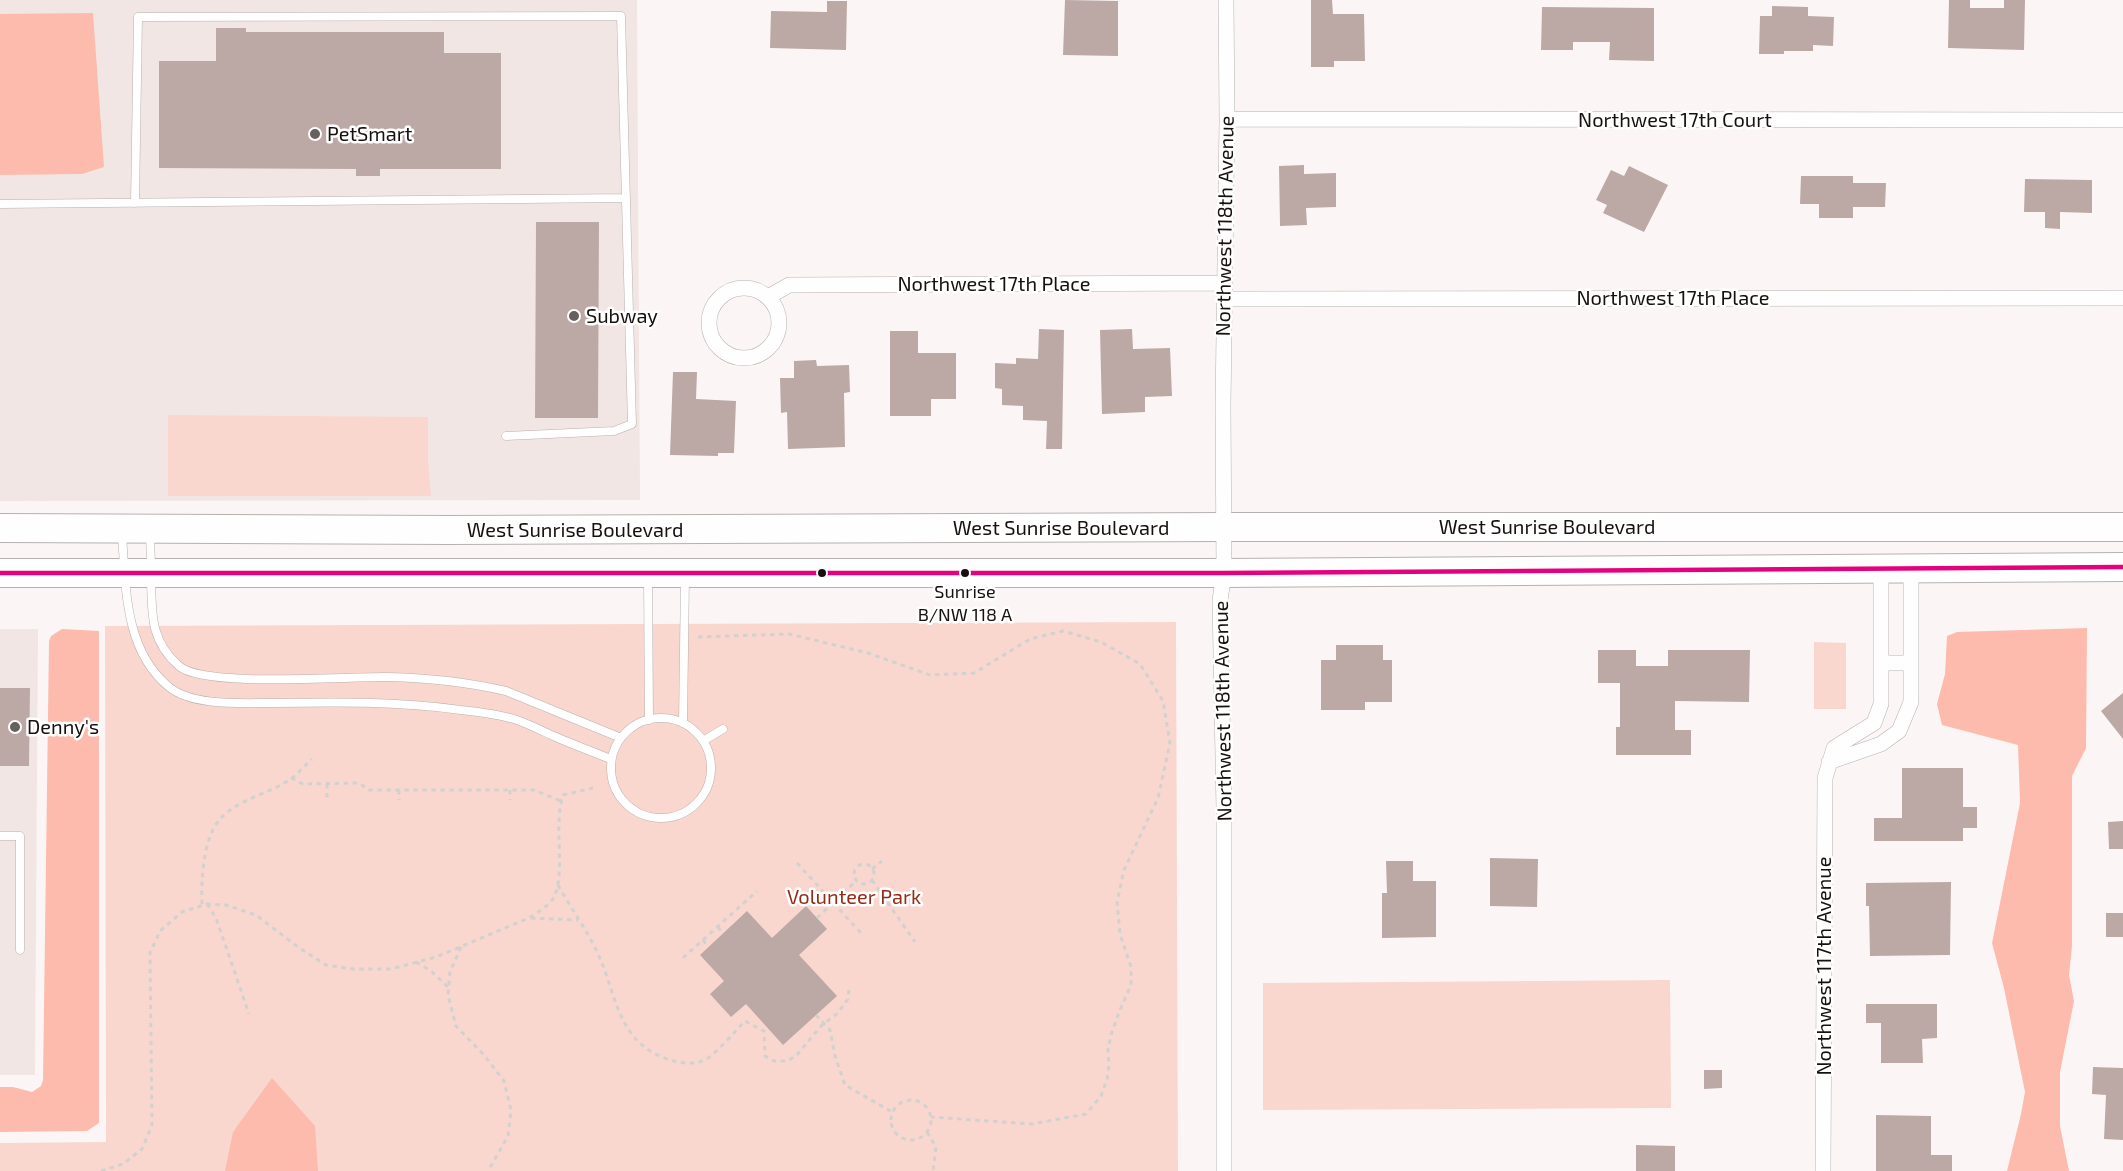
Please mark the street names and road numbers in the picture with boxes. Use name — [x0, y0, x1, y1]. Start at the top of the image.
street label: Northwest 17th Court — [1578, 108, 1772, 132]
street label: Northwest 118th Avenue — [1211, 115, 1239, 337]
street label: Northwest 17th Place — [897, 272, 1091, 296]
street label: Northwest 17th Place — [1576, 286, 1770, 310]
street label: West Sunrise Boulevard — [1439, 515, 1655, 539]
street label: West Sunrise Boulevard — [953, 516, 1169, 540]
street label: West Sunrise Boulevard — [467, 518, 683, 542]
street label: Northwest 118th Avenue — [1209, 600, 1237, 822]
street label: Northwest 117th Avenue — [1812, 857, 1836, 1075]

